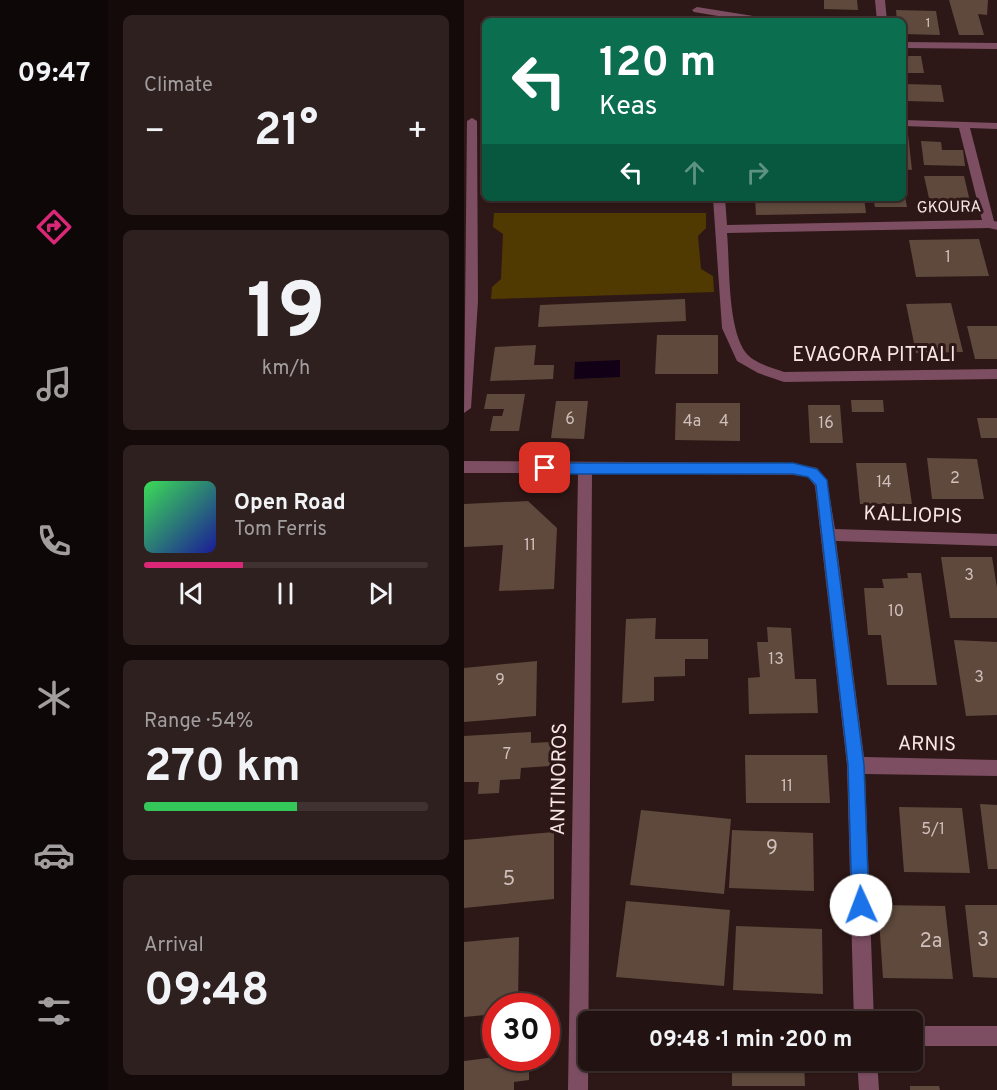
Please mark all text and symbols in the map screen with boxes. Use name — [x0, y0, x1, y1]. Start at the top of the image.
house number: 1 — [925, 15, 931, 32]
text: 120 m — [599, 38, 716, 91]
icon: left — [500, 42, 578, 120]
text: 09:47 — [18, 57, 90, 91]
text: Climate — [144, 73, 213, 99]
text: Keas — [599, 90, 657, 124]
text: 21° — [254, 104, 318, 161]
text: − — [144, 112, 165, 154]
text: + — [407, 112, 428, 154]
icon: left — [615, 156, 648, 189]
icon: ahead — [678, 156, 711, 189]
icon: right — [741, 156, 774, 189]
street label: GKOURA — [916, 197, 982, 219]
icon: directions — [33, 206, 75, 248]
house number: 1 — [945, 248, 951, 268]
text: 19 — [246, 267, 326, 366]
street label: EVAGORA PITTALI — [792, 343, 956, 369]
text: km/h — [262, 356, 310, 382]
icon: music — [33, 363, 75, 405]
house number: 6 — [565, 410, 575, 430]
house number: 4a — [683, 412, 701, 432]
house number: 4 — [719, 412, 729, 432]
house number: 16 — [818, 414, 834, 434]
pin — [519, 442, 570, 493]
icon: arrive — [528, 451, 561, 484]
house number: 2 — [950, 469, 960, 489]
house number: 14 — [876, 473, 892, 493]
text: Open Road — [234, 490, 346, 517]
street label: KALLIOPIS — [863, 501, 963, 531]
text: Tom Ferris — [234, 517, 327, 543]
icon: phone — [33, 520, 75, 562]
house number: 11 — [524, 536, 536, 556]
house number: 3 — [964, 566, 974, 586]
icon: previous — [175, 577, 208, 610]
icon: pause — [269, 577, 302, 610]
icon: next — [364, 577, 397, 610]
house number: 10 — [888, 602, 904, 622]
house number: 13 — [768, 650, 784, 670]
house number: 3 — [974, 668, 984, 688]
house number: 9 — [495, 671, 505, 691]
icon: climate — [33, 677, 75, 719]
text: Range · 54% — [144, 709, 253, 735]
street label: ANTINOROS — [546, 722, 574, 836]
street label: ARNIS — [898, 731, 956, 759]
text: 270 km — [144, 740, 301, 797]
house number: 7 — [503, 745, 511, 765]
house number: 11 — [781, 777, 793, 797]
house number: 5/1 — [921, 820, 945, 840]
icon: car — [33, 834, 75, 876]
house number: 9 — [766, 836, 778, 862]
house number: 5 — [503, 867, 515, 893]
position arrow — [829, 873, 893, 937]
house number: 3 — [977, 928, 989, 954]
house number: 2a — [920, 929, 942, 955]
text: Arrival — [144, 933, 204, 959]
text: 09:48 — [144, 964, 269, 1021]
icon: filters — [33, 990, 75, 1032]
speed limit sign: 30 — [482, 993, 560, 1071]
text: 09:48 · 1 min · 200 m — [649, 1027, 852, 1054]

